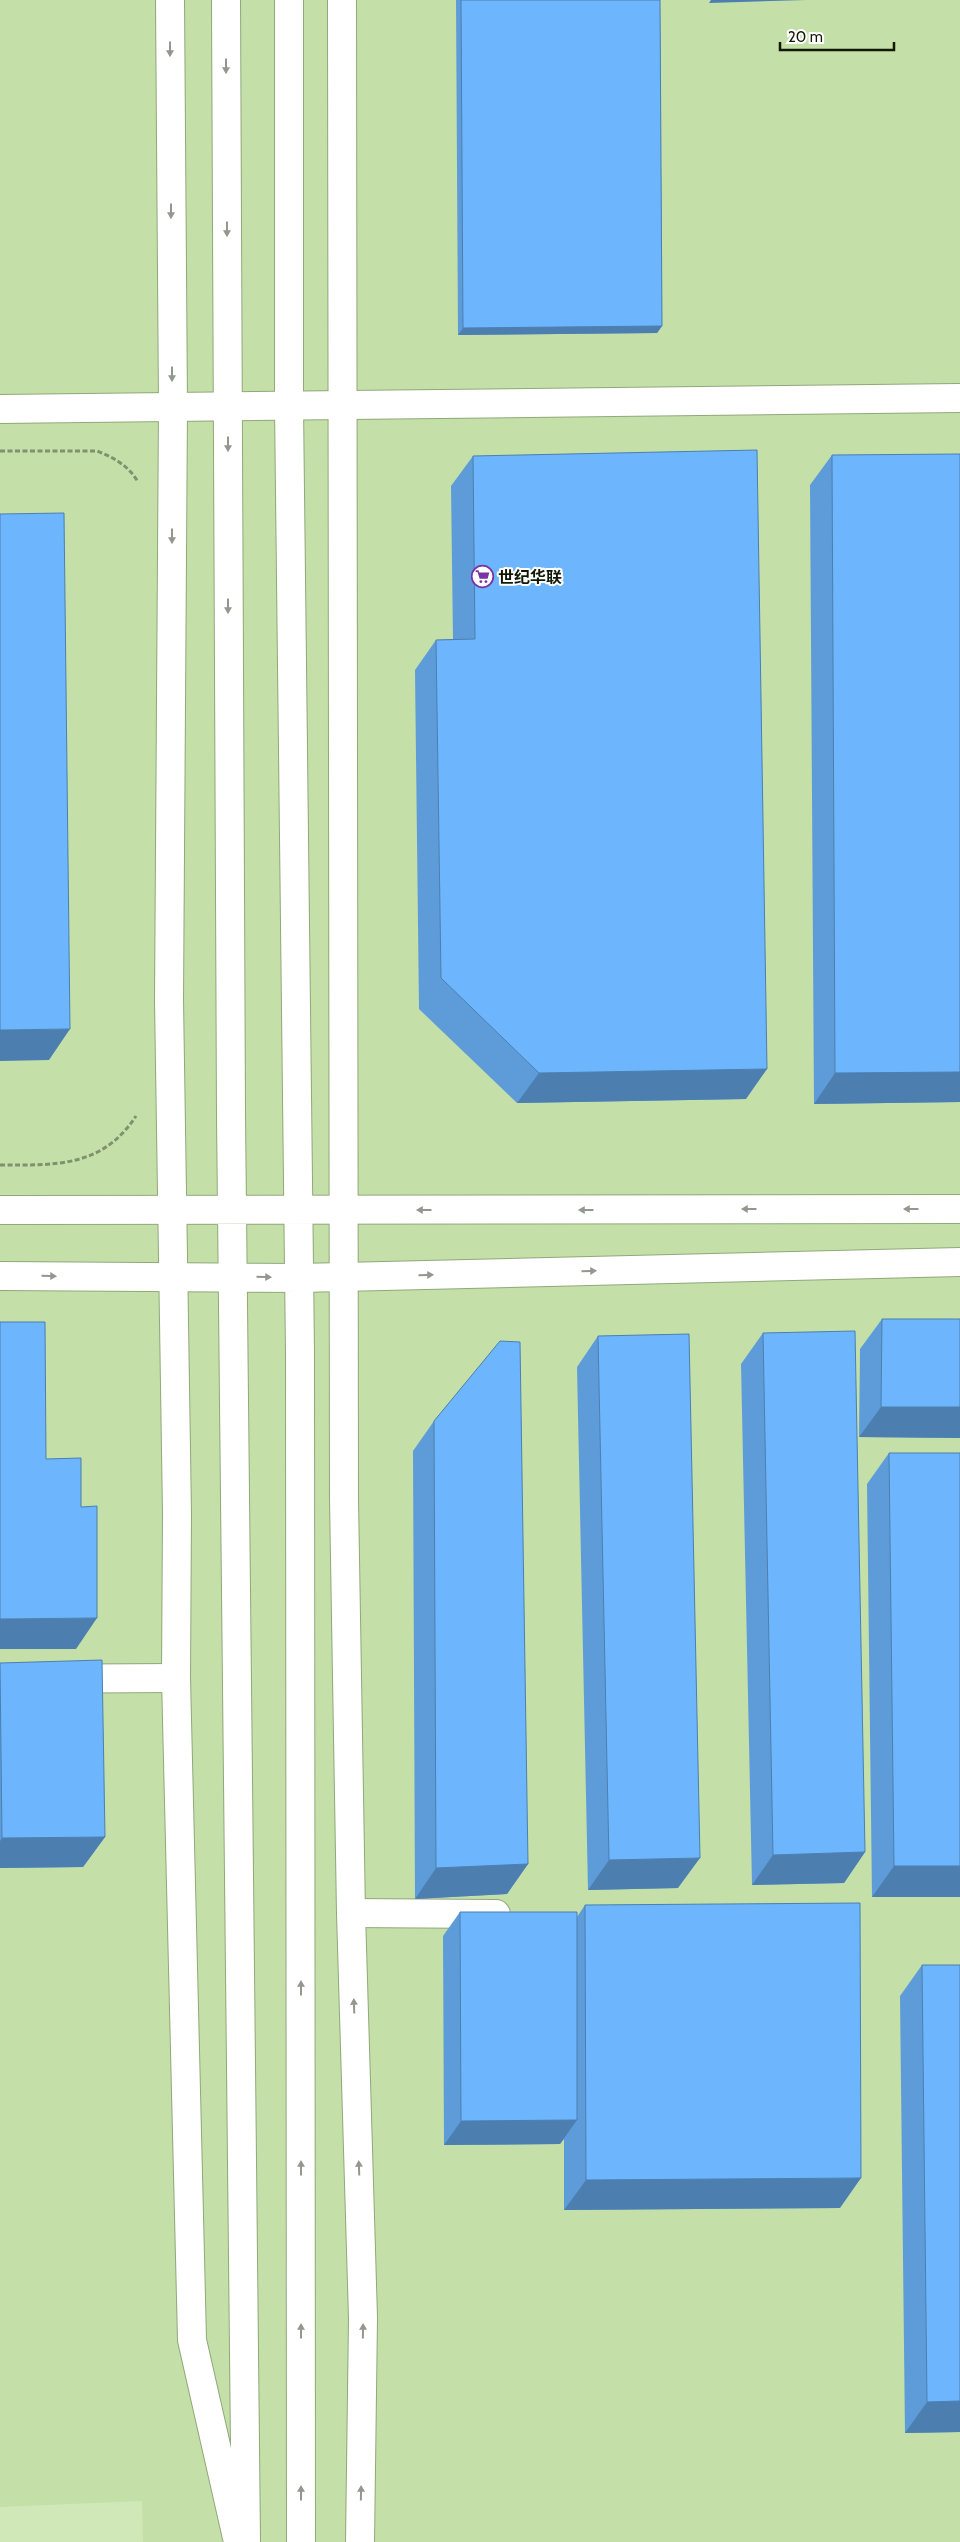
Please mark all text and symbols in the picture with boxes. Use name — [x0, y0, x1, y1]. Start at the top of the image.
scale bar — [780, 20, 894, 52]
text: 20 m — [788, 28, 823, 46]
one-way arrow — [167, 41, 175, 57]
one-way arrow — [222, 58, 230, 74]
one-way arrow — [167, 203, 175, 219]
one-way arrow — [223, 221, 231, 237]
one-way arrow — [168, 366, 176, 382]
one-way arrow — [224, 436, 232, 452]
one-way arrow — [168, 528, 176, 544]
supermarket icon: 世纪华联 — [470, 565, 494, 589]
place label: 世纪华联 — [498, 568, 562, 587]
one-way arrow — [225, 598, 233, 614]
one-way arrow — [741, 1205, 757, 1213]
one-way arrow — [903, 1205, 919, 1213]
one-way arrow — [416, 1206, 432, 1214]
one-way arrow — [578, 1206, 594, 1214]
one-way arrow — [581, 1266, 597, 1274]
one-way arrow — [418, 1270, 434, 1278]
one-way arrow — [41, 1272, 57, 1280]
one-way arrow — [256, 1274, 272, 1282]
one-way arrow — [297, 1980, 305, 1996]
one-way arrow — [350, 1998, 358, 2014]
one-way arrow — [297, 2160, 305, 2176]
one-way arrow — [355, 2160, 363, 2176]
one-way arrow — [297, 2323, 305, 2339]
one-way arrow — [359, 2323, 367, 2339]
one-way arrow — [297, 2485, 305, 2501]
one-way arrow — [357, 2485, 365, 2501]

